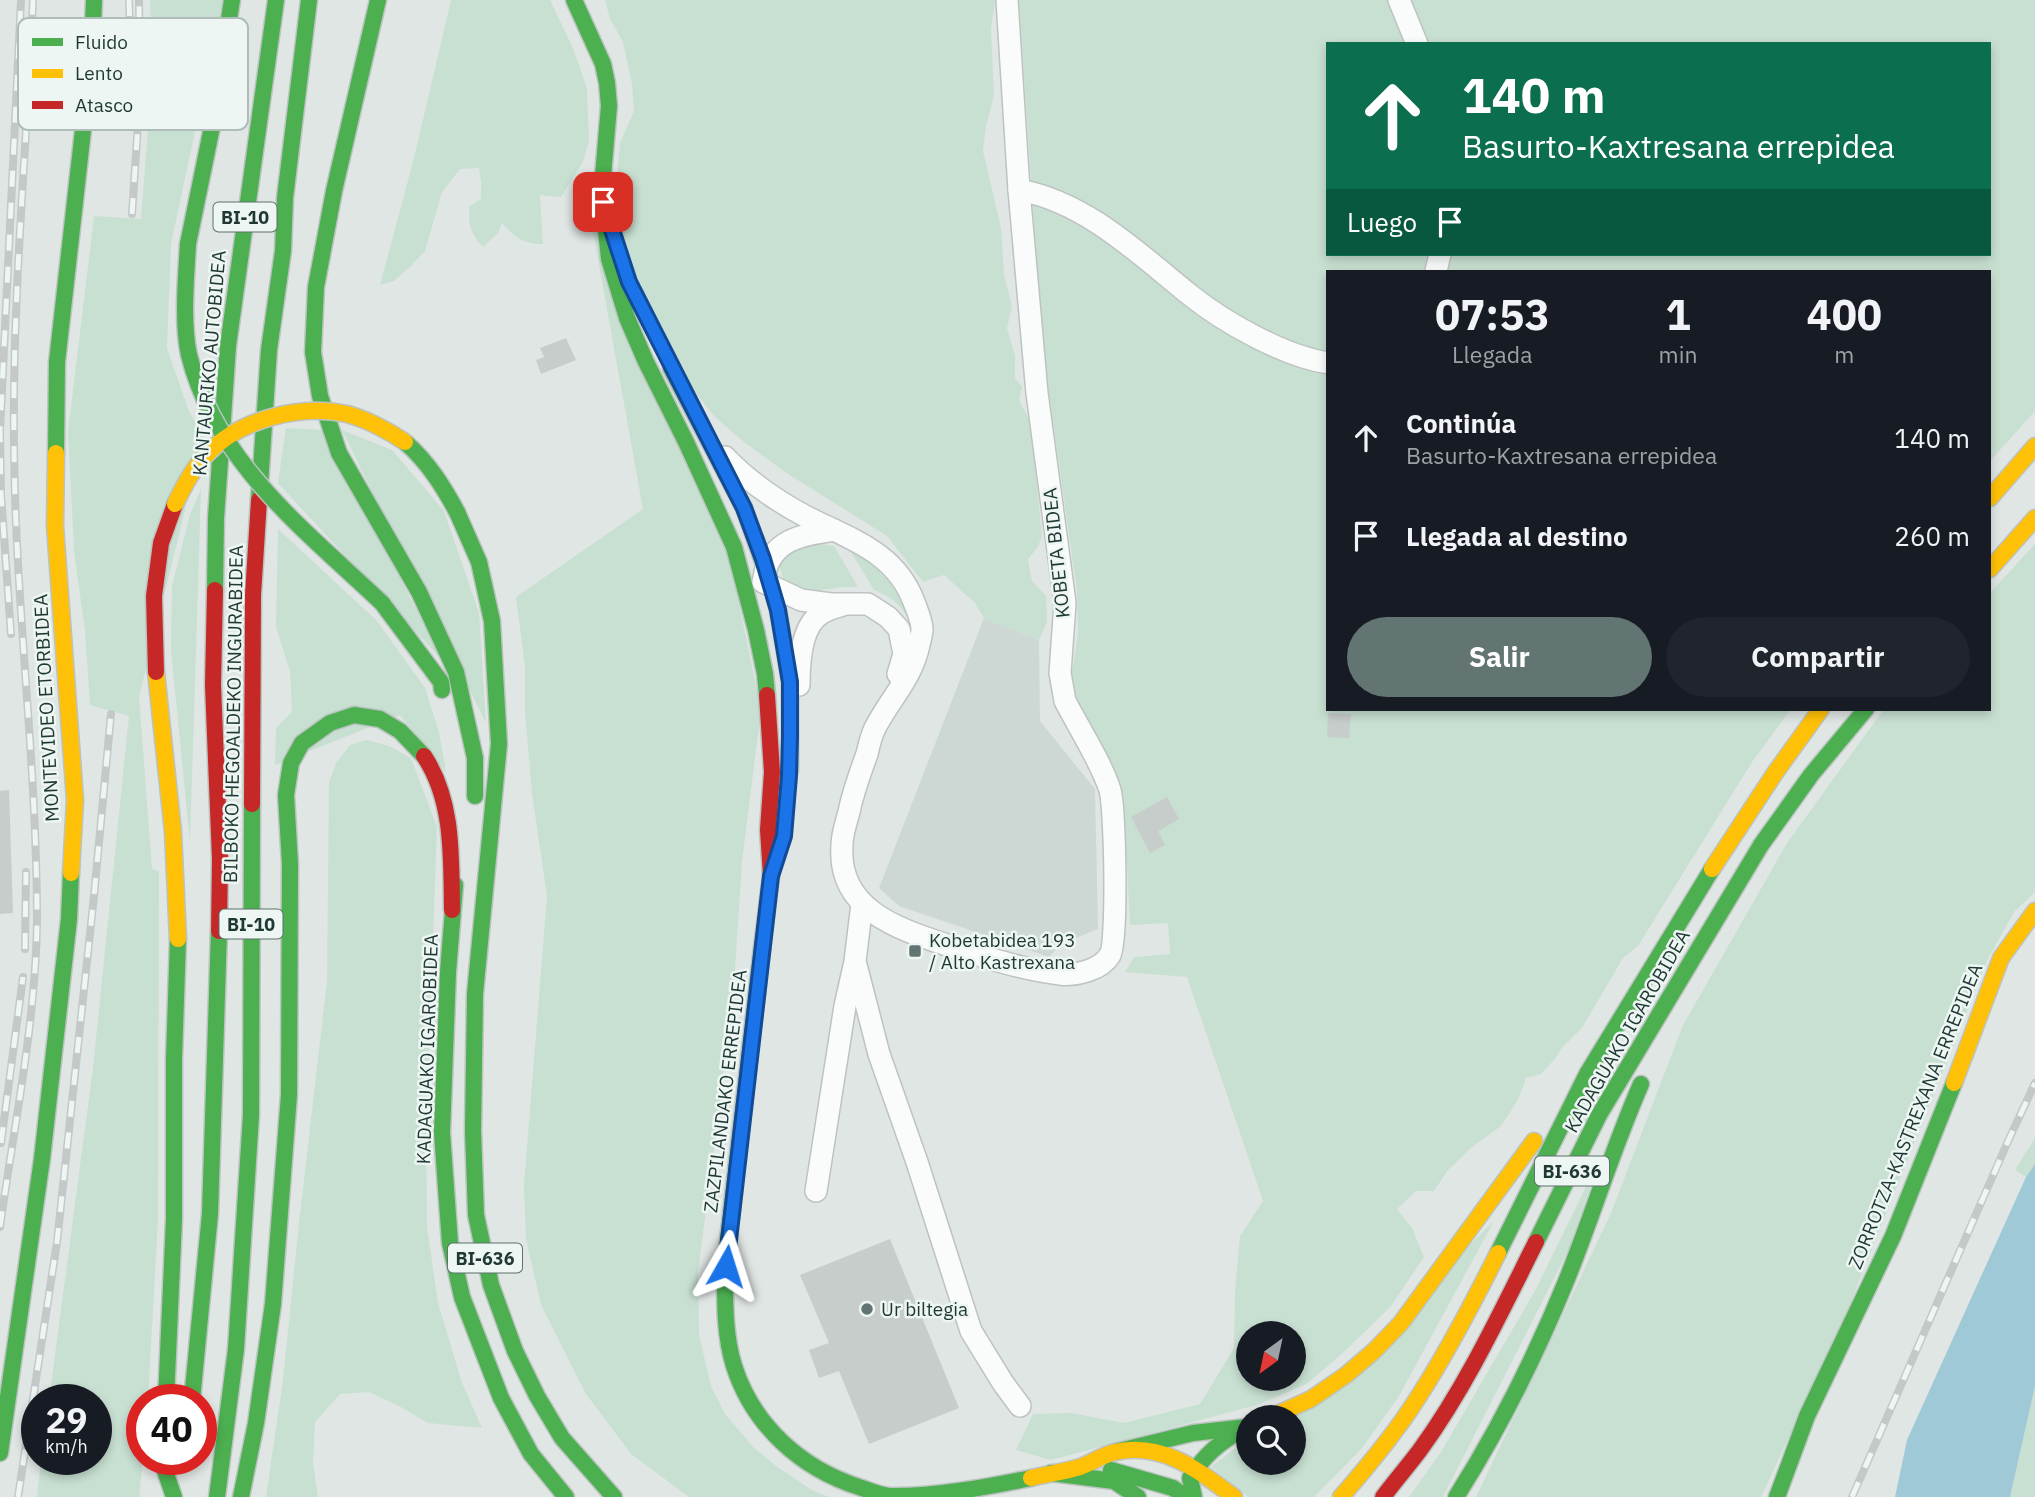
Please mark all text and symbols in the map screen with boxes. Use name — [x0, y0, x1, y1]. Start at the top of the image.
legend — [18, 18, 248, 130]
text: Fluido — [75, 30, 128, 54]
text: Lento — [75, 61, 123, 85]
text: 140 m — [1462, 63, 1606, 126]
icon: ahead — [1347, 70, 1438, 161]
text: Atasco — [75, 93, 133, 117]
text: Basurto-Kaxtresana errepidea — [1462, 125, 1895, 167]
pin — [573, 172, 633, 232]
icon: arrive — [584, 183, 622, 221]
road number: BI-10 — [214, 202, 276, 232]
icon: arrive — [1431, 203, 1469, 241]
text: Luego — [1347, 205, 1417, 239]
street label: KANTAURIKO AUTOBIDEA — [187, 249, 231, 477]
text: 07:53 — [1435, 287, 1550, 342]
text: 1 — [1665, 287, 1691, 342]
text: 400 — [1806, 287, 1882, 342]
text: Llegada — [1452, 339, 1532, 369]
text: min — [1659, 339, 1697, 369]
text: m — [1834, 339, 1854, 369]
text: Continúa — [1406, 406, 1516, 440]
icon: ahead — [1347, 419, 1385, 457]
text: 140 m — [1894, 421, 1970, 455]
text: Basurto-Kaxtresana errepidea — [1406, 440, 1717, 470]
street label: KOBETA BIDEA — [1037, 487, 1075, 619]
icon: arrive — [1347, 517, 1385, 555]
text: Llegada al destino — [1406, 519, 1628, 553]
text: 260 m — [1894, 519, 1970, 553]
street label: BILBOKO HEGOALDEKO INGURABIDEA — [218, 545, 248, 883]
street label: MONTEVIDEO ETORBIDEA — [28, 593, 64, 823]
button: Salir — [1347, 617, 1652, 697]
button: Compartir — [1666, 617, 1970, 697]
road number: BI-10 — [219, 909, 282, 939]
street label: KADAGUAKO IGAROBIDEA — [1559, 925, 1695, 1137]
place label: Kobetabidea 193 / Alto Kastrexana — [929, 928, 1076, 974]
street label: KADAGUAKO IGAROBIDEA — [411, 933, 443, 1165]
marker: Kobetabidea 193 / Alto Kastrexana — [907, 943, 923, 959]
street label: ZORROTZA-KASTREXANA ERREPIDEA — [1843, 960, 1987, 1272]
street label: ZAZPILANDAKO ERREPIDEA — [698, 968, 752, 1214]
road number: BI-636 — [1535, 1156, 1609, 1186]
position arrow — [689, 1229, 763, 1303]
road number: BI-636 — [448, 1244, 522, 1273]
place label: Ur biltegia — [881, 1297, 968, 1321]
marker: Ur biltegia — [859, 1301, 875, 1317]
north arrow — [1236, 1321, 1306, 1391]
map controls — [1236, 1321, 1306, 1475]
speed limit sign: 40 — [126, 1384, 217, 1475]
text: 29 — [45, 1397, 88, 1443]
button: search — [1236, 1405, 1306, 1475]
text: km/h — [45, 1435, 88, 1458]

